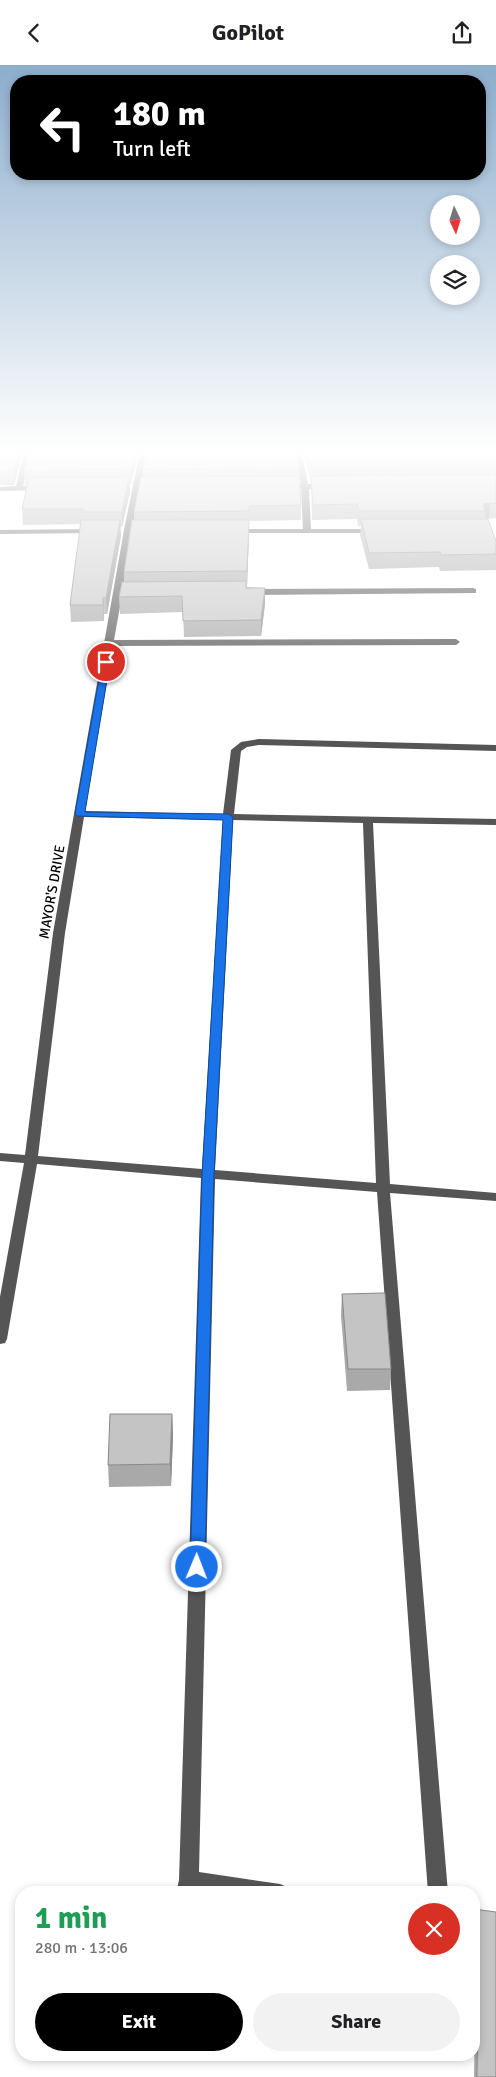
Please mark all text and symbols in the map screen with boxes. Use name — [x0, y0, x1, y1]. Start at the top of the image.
icon: back — [20, 19, 48, 47]
text: GoPilot — [212, 19, 284, 46]
icon: share — [448, 19, 476, 47]
text: 180 m — [113, 92, 206, 135]
icon: left — [30, 95, 95, 160]
text: Turn left — [113, 135, 191, 162]
north arrow — [430, 195, 480, 245]
map controls — [430, 195, 480, 305]
button: layers — [430, 255, 480, 305]
pin — [85, 641, 127, 683]
icon: arrive — [92, 648, 120, 676]
street label: MAYOR'S DRIVE — [35, 844, 69, 940]
position arrow — [170, 1540, 222, 1592]
text: 1 min — [35, 1900, 107, 1937]
button: close — [408, 1903, 460, 1955]
text: 280 m · 13:06 — [35, 1938, 128, 1958]
button: Exit — [35, 1993, 243, 2051]
button: Share — [253, 1993, 460, 2051]

